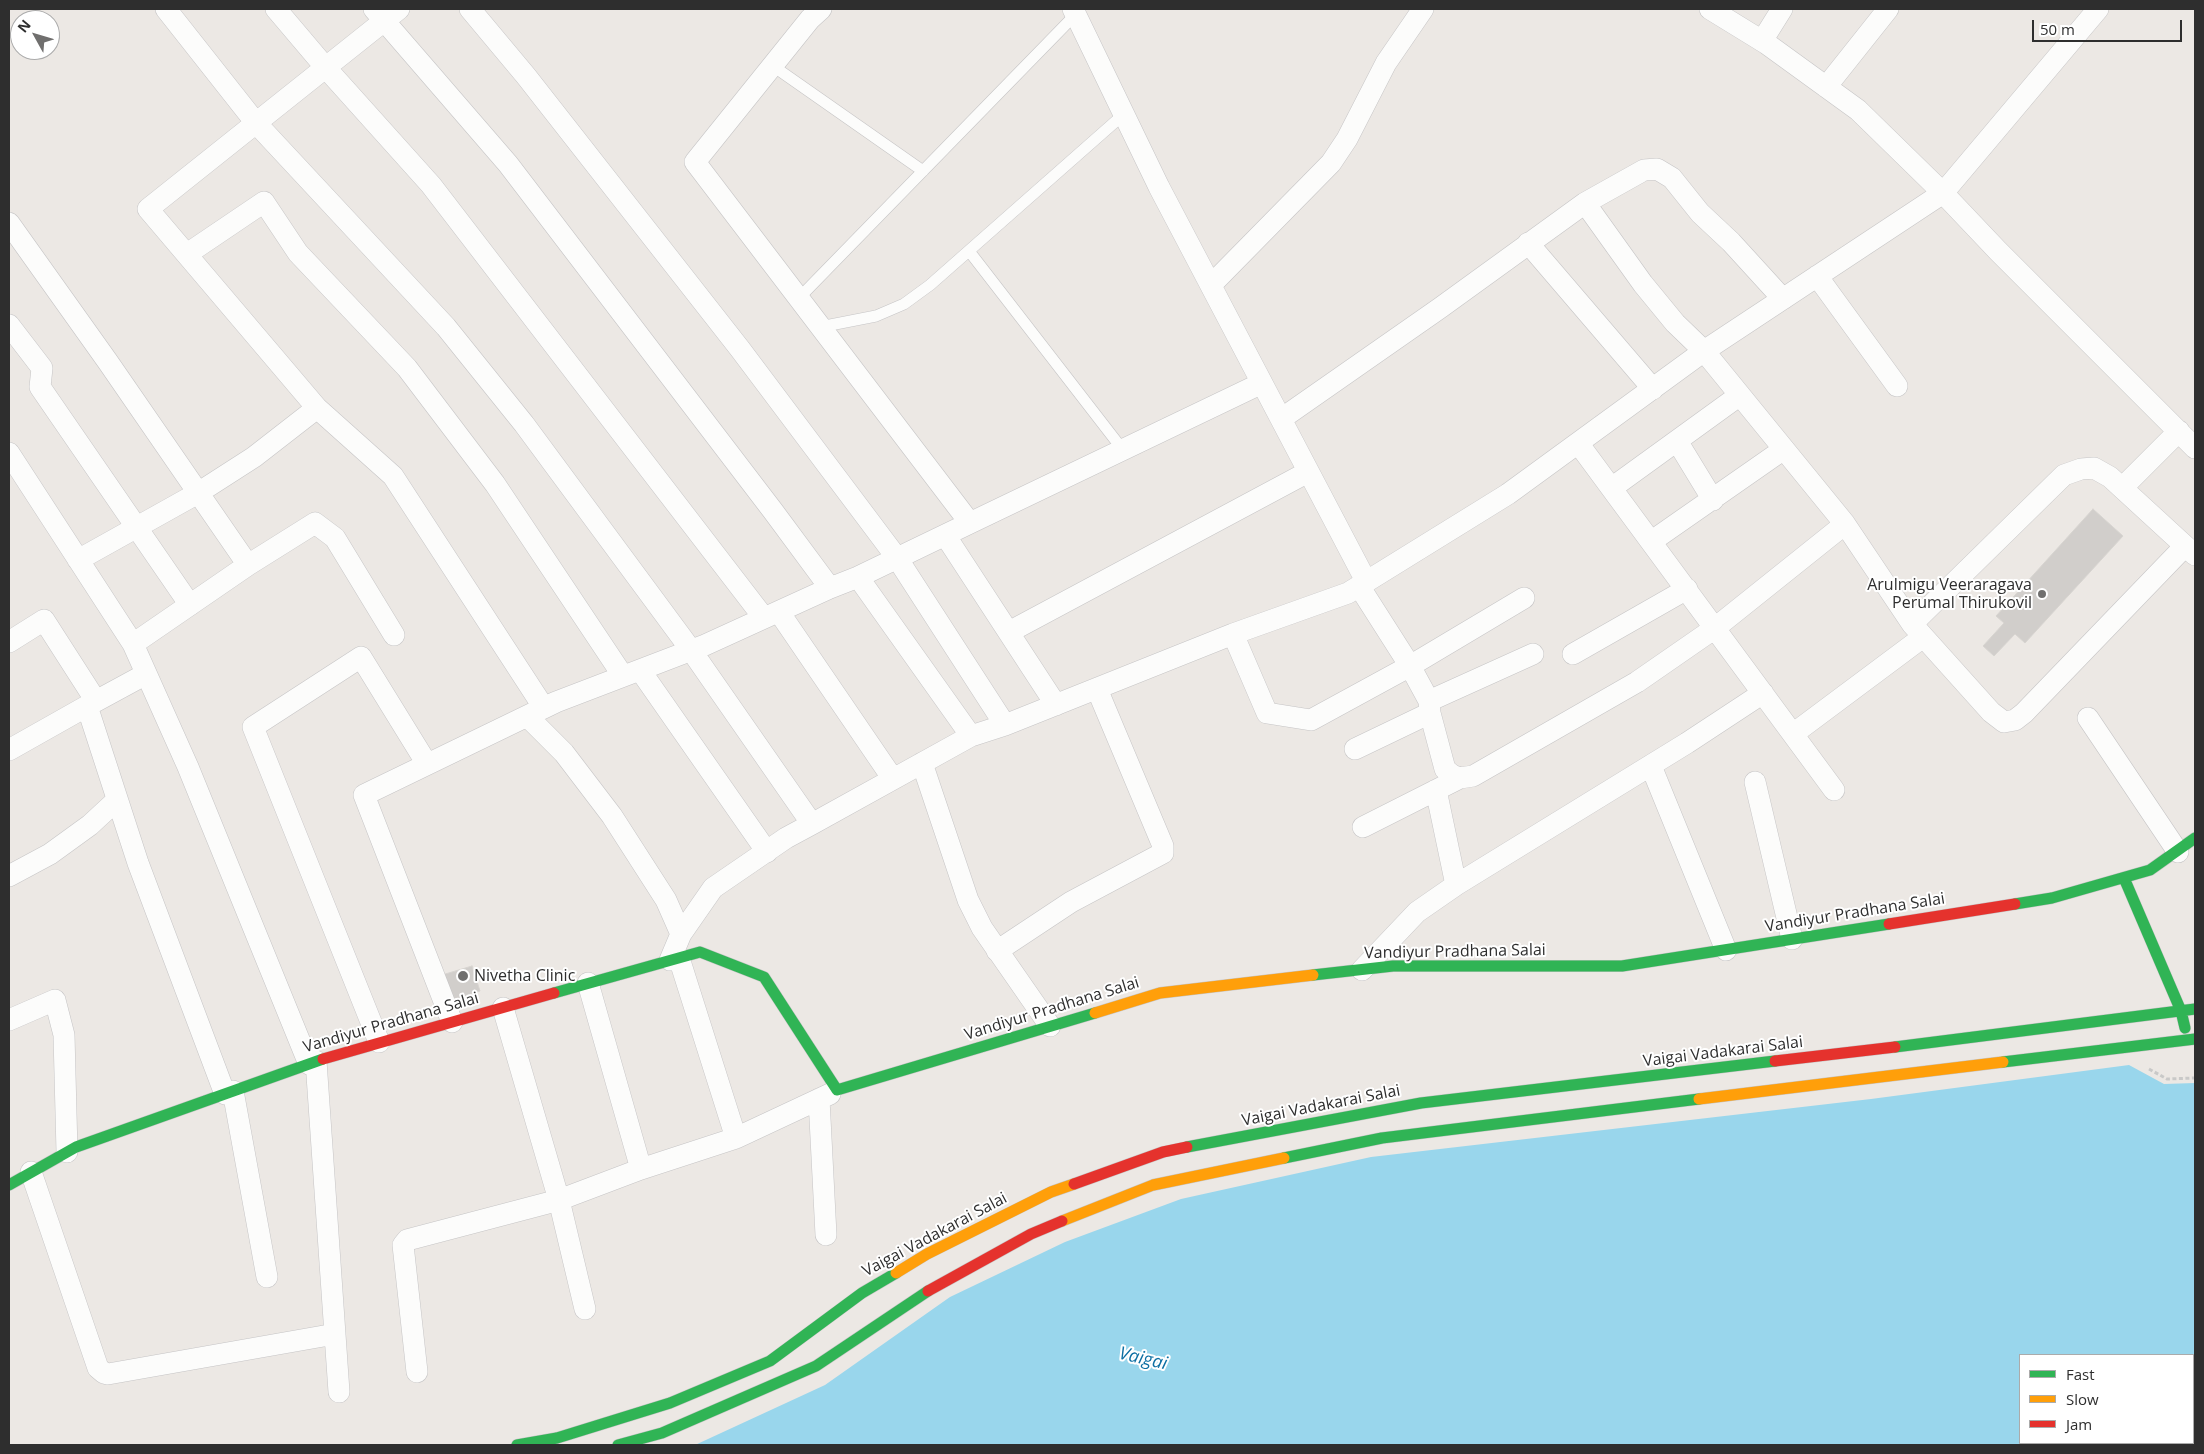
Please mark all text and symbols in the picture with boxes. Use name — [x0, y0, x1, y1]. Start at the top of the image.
north arrow — [10, 10, 60, 60]
scale bar — [2034, 10, 2184, 42]
text: N — [13, 15, 35, 36]
text: 50 m — [2040, 19, 2075, 39]
place label: Arulmigu Veeraragava Perumal Thirukovil — [1867, 575, 2032, 613]
marker: Arulmigu Veeraragava Perumal Thirukovil — [2036, 588, 2048, 600]
street label: Vandiyur Pradhana Salai — [1764, 889, 1946, 937]
street label: Vandiyur Pradhana Salai — [1364, 941, 1546, 963]
place label: Nivetha Clinic — [474, 966, 575, 986]
marker: Nivetha Clinic — [456, 969, 470, 983]
street label: Vandiyur Pradhana Salai — [962, 973, 1142, 1045]
street label: Vandiyur Pradhana Salai — [301, 989, 481, 1057]
street label: Vaigai Vadakarai Salai — [1642, 1033, 1804, 1071]
street label: Vaigai Vadakarai Salai — [1240, 1081, 1402, 1131]
street label: Vaigai Vadakarai Salai — [859, 1189, 1011, 1281]
water label: Vaigai — [1117, 1343, 1169, 1375]
legend — [2019, 1354, 2194, 1444]
text: Fast — [2066, 1364, 2095, 1384]
text: Slow — [2066, 1389, 2099, 1409]
text: Jam — [2066, 1414, 2092, 1434]

